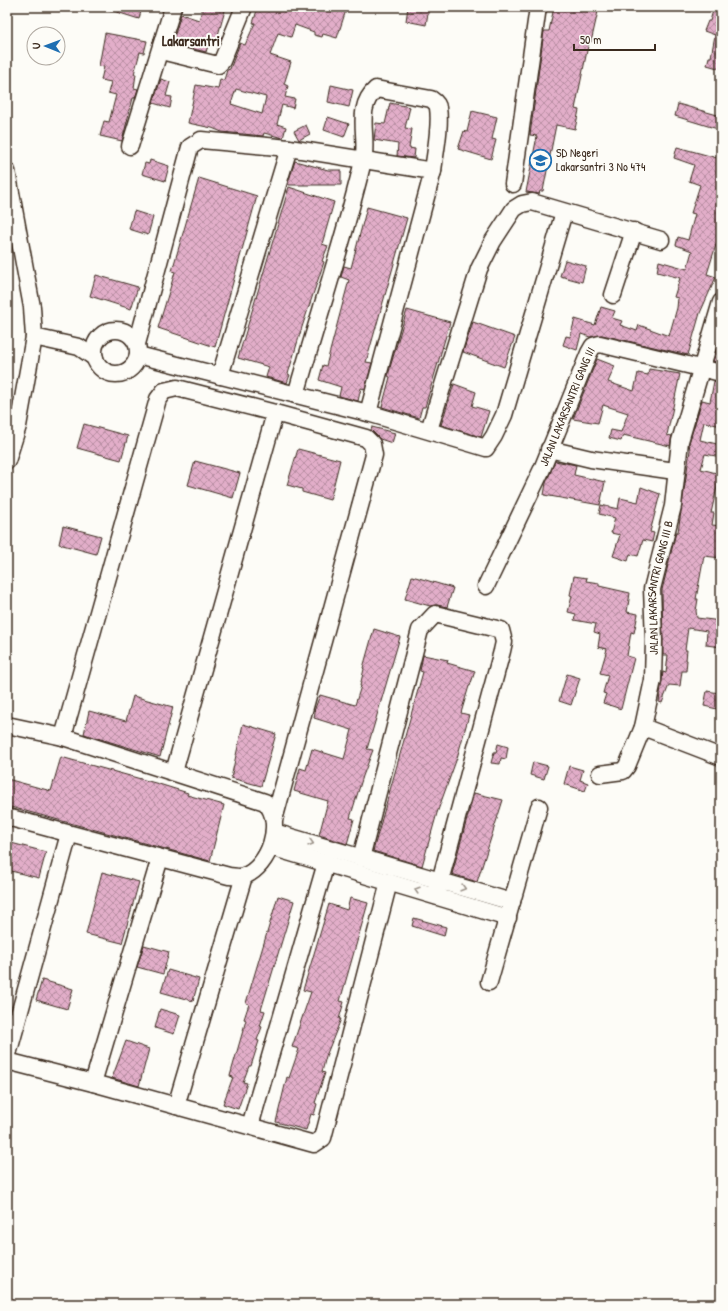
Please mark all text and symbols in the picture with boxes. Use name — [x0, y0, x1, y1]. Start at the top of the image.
north arrow — [26, 26, 66, 66]
scale bar — [574, 26, 655, 52]
district label: Lakarsantri — [162, 31, 220, 50]
text: 50 m — [580, 31, 601, 48]
text: U — [29, 43, 43, 49]
place label: SD Negeri Lakarsantri 3 No 474 — [556, 144, 646, 175]
school or university icon: SD Negeri Lakarsantri 3 No 474 — [528, 147, 554, 173]
street label: JALAN LAKARSANTRI GANG III — [535, 344, 599, 469]
street label: JALAN LAKARSANTRI GANG III B — [643, 519, 677, 655]
one-way arrow — [308, 838, 315, 847]
one-way arrow — [459, 883, 466, 892]
one-way arrow — [414, 886, 421, 895]

